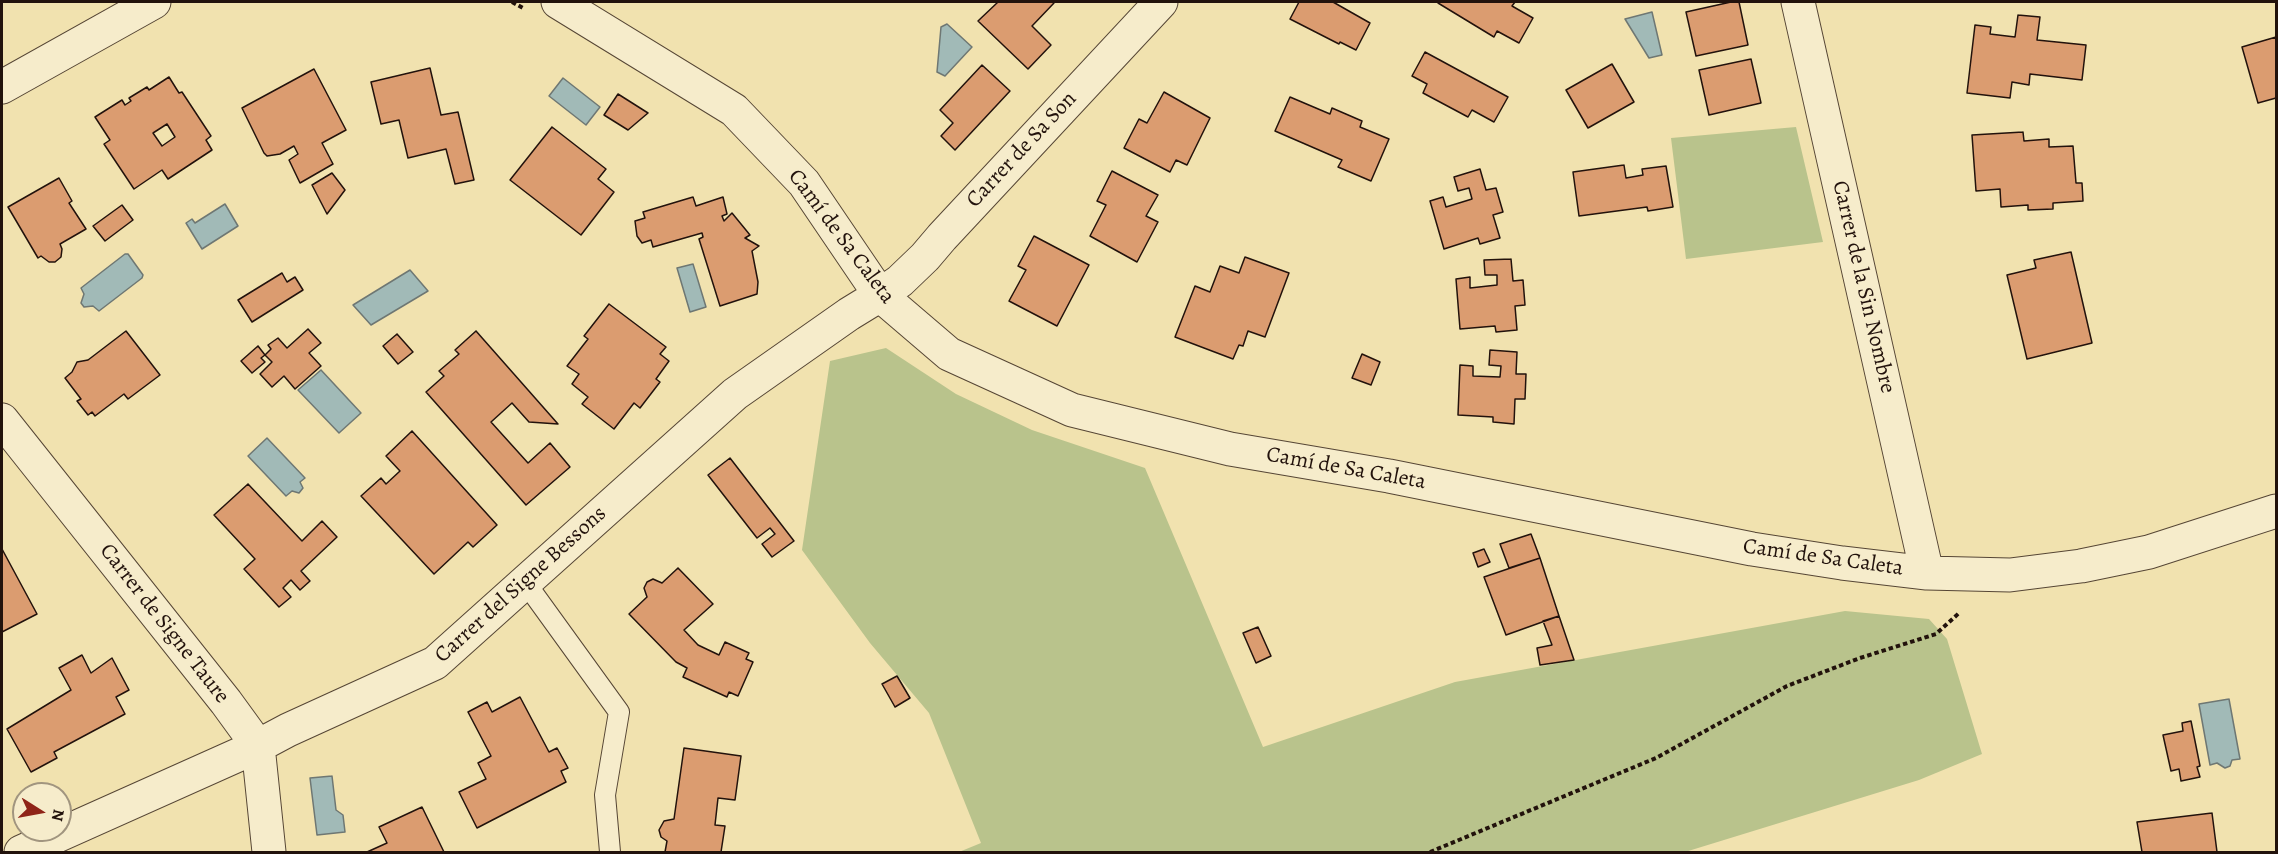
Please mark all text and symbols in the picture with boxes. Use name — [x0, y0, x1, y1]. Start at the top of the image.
street label: Carrer de Sa Son — [961, 86, 1083, 214]
street label: Camí de Sa Caleta — [782, 165, 900, 309]
street label: Carrer de la Sin Nombre — [1826, 178, 1900, 396]
street label: Camí de Sa Caleta — [1264, 442, 1428, 496]
street label: Carrer del Signe Bessons — [430, 501, 612, 669]
street label: Camí de Sa Caleta — [1741, 534, 1905, 582]
street label: Carrer de Signe Taure — [93, 539, 235, 709]
north arrow — [12, 782, 72, 842]
text: N — [46, 807, 70, 823]

